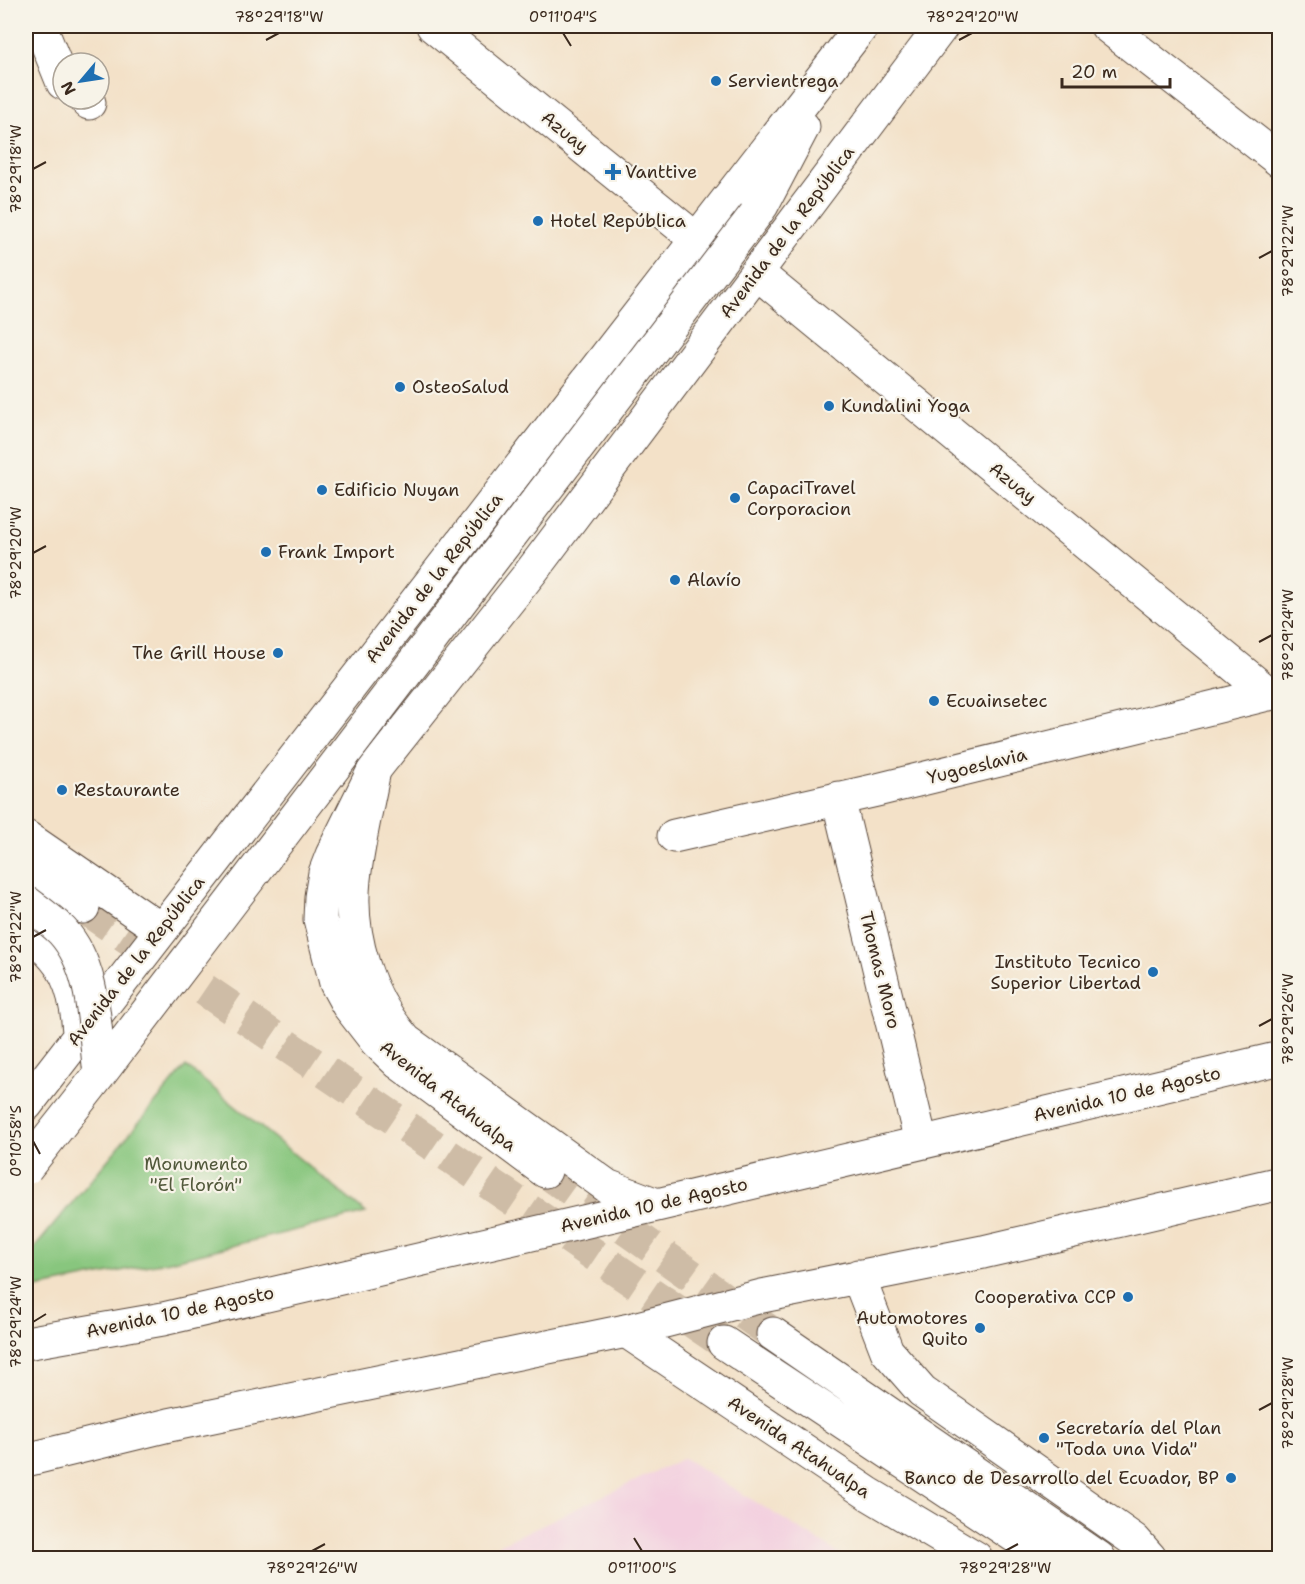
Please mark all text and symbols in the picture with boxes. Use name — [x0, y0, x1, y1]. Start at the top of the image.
text: 78°29'18"W — [234, 7, 324, 27]
text: 0°11'04"S — [529, 7, 597, 27]
text: 78°29'20"W — [925, 7, 1019, 27]
north arrow — [51, 51, 111, 111]
scale bar — [1062, 51, 1170, 89]
text: 20 m — [1071, 60, 1117, 84]
place label: Servientrega — [728, 69, 839, 93]
marker: Servientrega — [709, 74, 723, 88]
text: N — [56, 77, 81, 99]
street label: Azuay — [536, 106, 594, 158]
text: 78°29'18"W — [6, 124, 26, 214]
street label: Avenida de la República — [714, 141, 860, 323]
place label: Vanttive — [625, 160, 697, 184]
marker: Vanttive — [606, 165, 620, 179]
text: 78°29'22"W — [1278, 205, 1298, 297]
place label: Hotel República — [550, 209, 686, 233]
marker: Hotel República — [531, 214, 545, 228]
place label: OsteoSalud — [412, 375, 509, 399]
marker: OsteoSalud — [393, 380, 407, 394]
place label: Kundalini Yoga — [841, 394, 970, 418]
marker: Kundalini Yoga — [822, 399, 836, 413]
street label: Azuay — [984, 457, 1042, 509]
place label: CapaciTravel Corporacion — [747, 476, 856, 521]
place label: Edificio Nuyan — [334, 478, 459, 502]
marker: Edificio Nuyan — [315, 483, 329, 497]
street label: Avenida de la República — [360, 488, 508, 668]
marker: CapaciTravel Corporacion — [728, 491, 742, 505]
text: 78°29'20"W — [6, 506, 26, 600]
place label: Frank Import — [278, 540, 395, 564]
marker: Frank Import — [259, 545, 273, 559]
place label: Alavío — [687, 568, 741, 592]
marker: Alavío — [668, 573, 682, 587]
text: 78°29'24"W — [1278, 589, 1298, 681]
place label: The Grill House — [132, 641, 266, 665]
marker: The Grill House — [271, 646, 285, 660]
place label: Ecuainsetec — [946, 689, 1047, 713]
marker: Ecuainsetec — [927, 694, 941, 708]
street label: Yugoeslavia — [925, 742, 1029, 790]
place label: Restaurante — [74, 778, 180, 802]
marker: Restaurante — [55, 783, 69, 797]
street label: Avenida de la República — [62, 871, 210, 1051]
text: 78°29'22"W — [6, 891, 26, 983]
street label: Thomas Moro — [854, 909, 906, 1031]
place label: Instituto Tecnico Superior Libertad — [990, 950, 1141, 995]
marker: Instituto Tecnico Superior Libertad — [1146, 965, 1160, 979]
text: 78°29'26"W — [1278, 973, 1298, 1065]
street label: Avenida Atahualpa — [375, 1035, 521, 1157]
street label: Avenida 10 de Agosto — [1031, 1061, 1223, 1127]
text: 0°10'58"S — [6, 1105, 26, 1177]
park label: Monumento "El Florón" — [144, 1152, 248, 1197]
street label: Avenida 10 de Agosto — [558, 1172, 750, 1238]
text: 78°29'24"W — [6, 1276, 26, 1368]
street label: Avenida 10 de Agosto — [84, 1280, 276, 1344]
place label: Cooperativa CCP — [974, 1285, 1116, 1309]
marker: Cooperativa CCP — [1121, 1290, 1135, 1304]
place label: Automotores Quito — [856, 1306, 968, 1351]
marker: Automotores Quito — [973, 1321, 987, 1335]
text: 78°29'28"W — [1278, 1357, 1298, 1449]
street label: Avenida Atahualpa — [723, 1390, 875, 1504]
place label: Secretaría del Plan "Toda una Vida" — [1056, 1416, 1221, 1461]
marker: Secretaría del Plan "Toda una Vida" — [1037, 1431, 1051, 1445]
place label: Banco de Desarrollo del Ecuador, BP — [904, 1466, 1219, 1490]
marker: Banco de Desarrollo del Ecuador, BP — [1224, 1471, 1238, 1485]
text: 78°29'26"W — [266, 1558, 358, 1578]
text: 0°11'00"S — [607, 1558, 677, 1578]
text: 78°29'28"W — [959, 1558, 1051, 1578]

